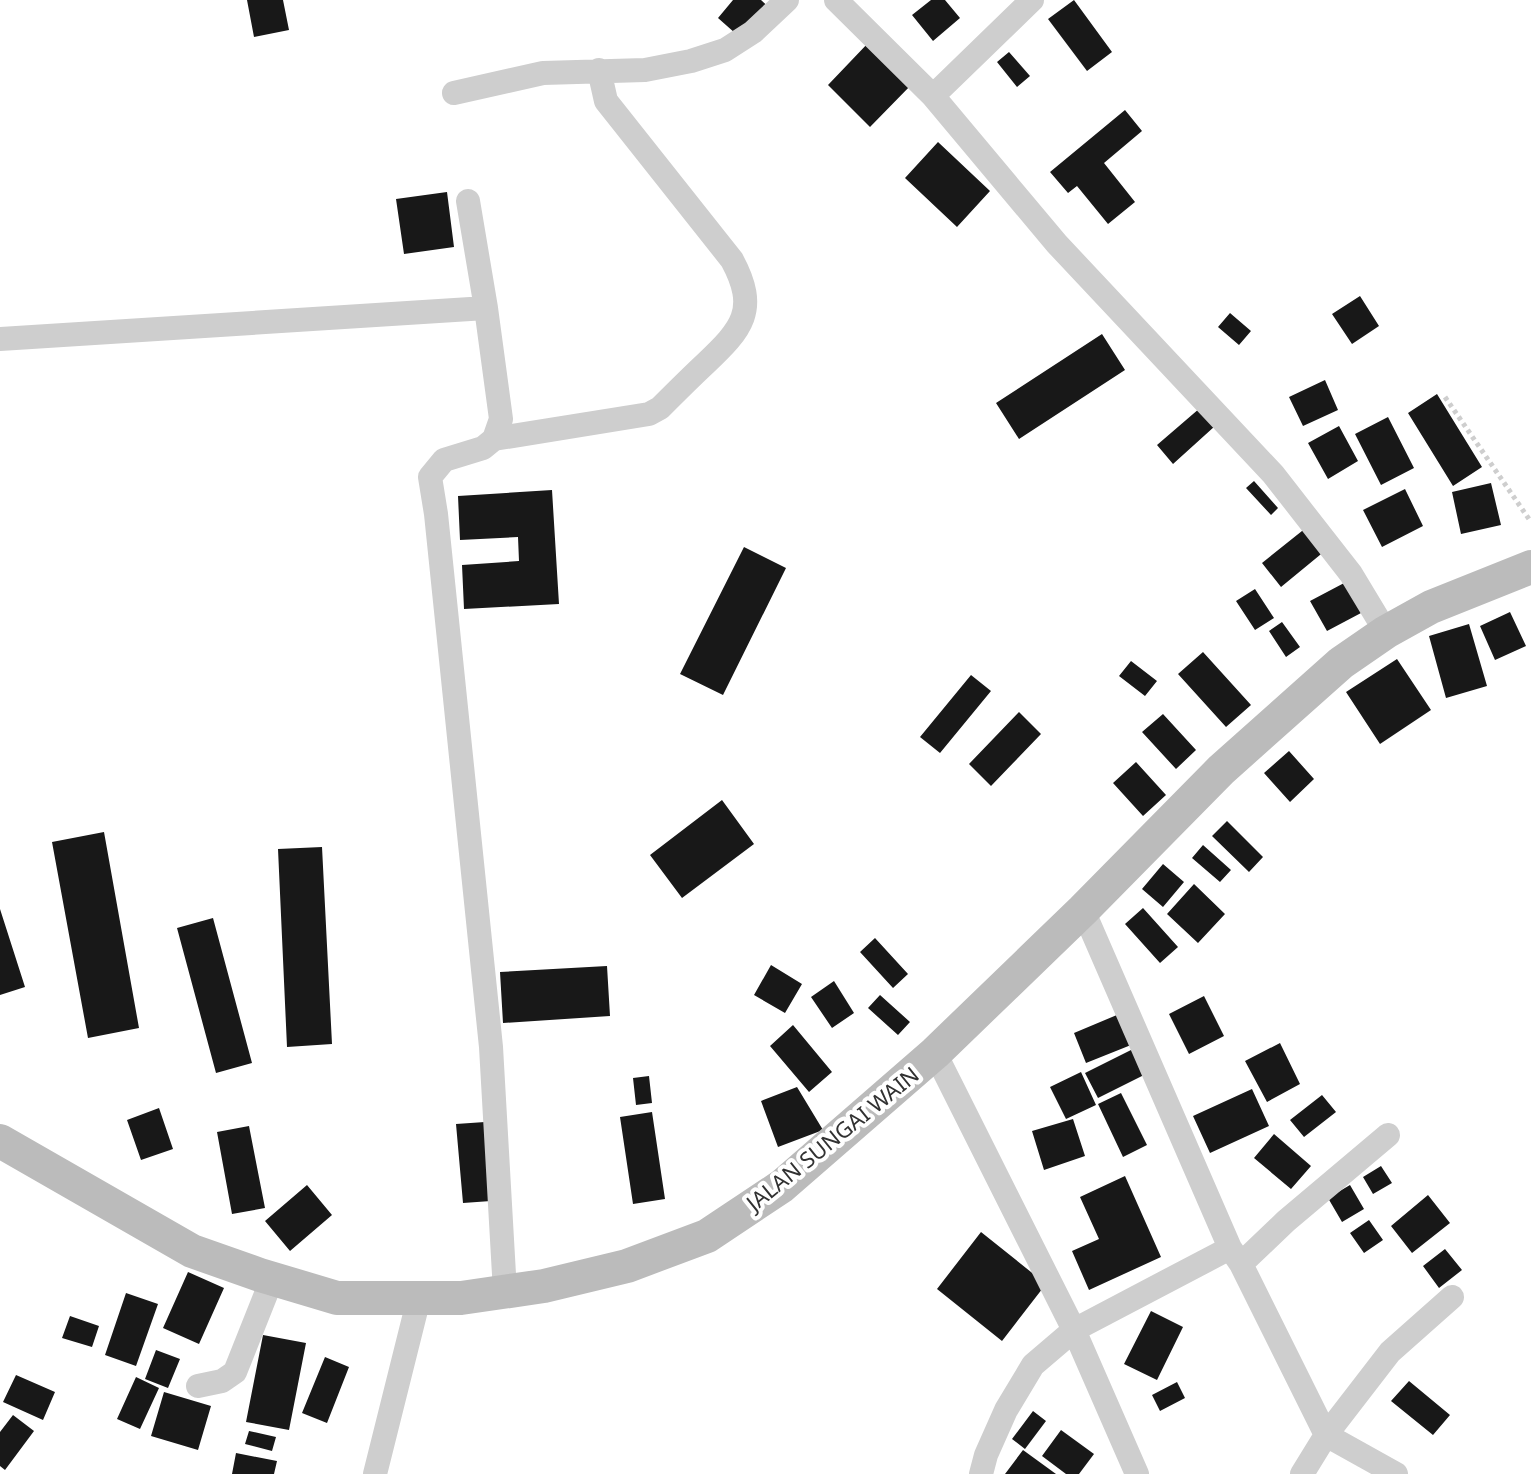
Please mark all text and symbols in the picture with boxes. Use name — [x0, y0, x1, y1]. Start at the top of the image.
street label: JALAN SUNGAI WAIN — [738, 1059, 925, 1218]

